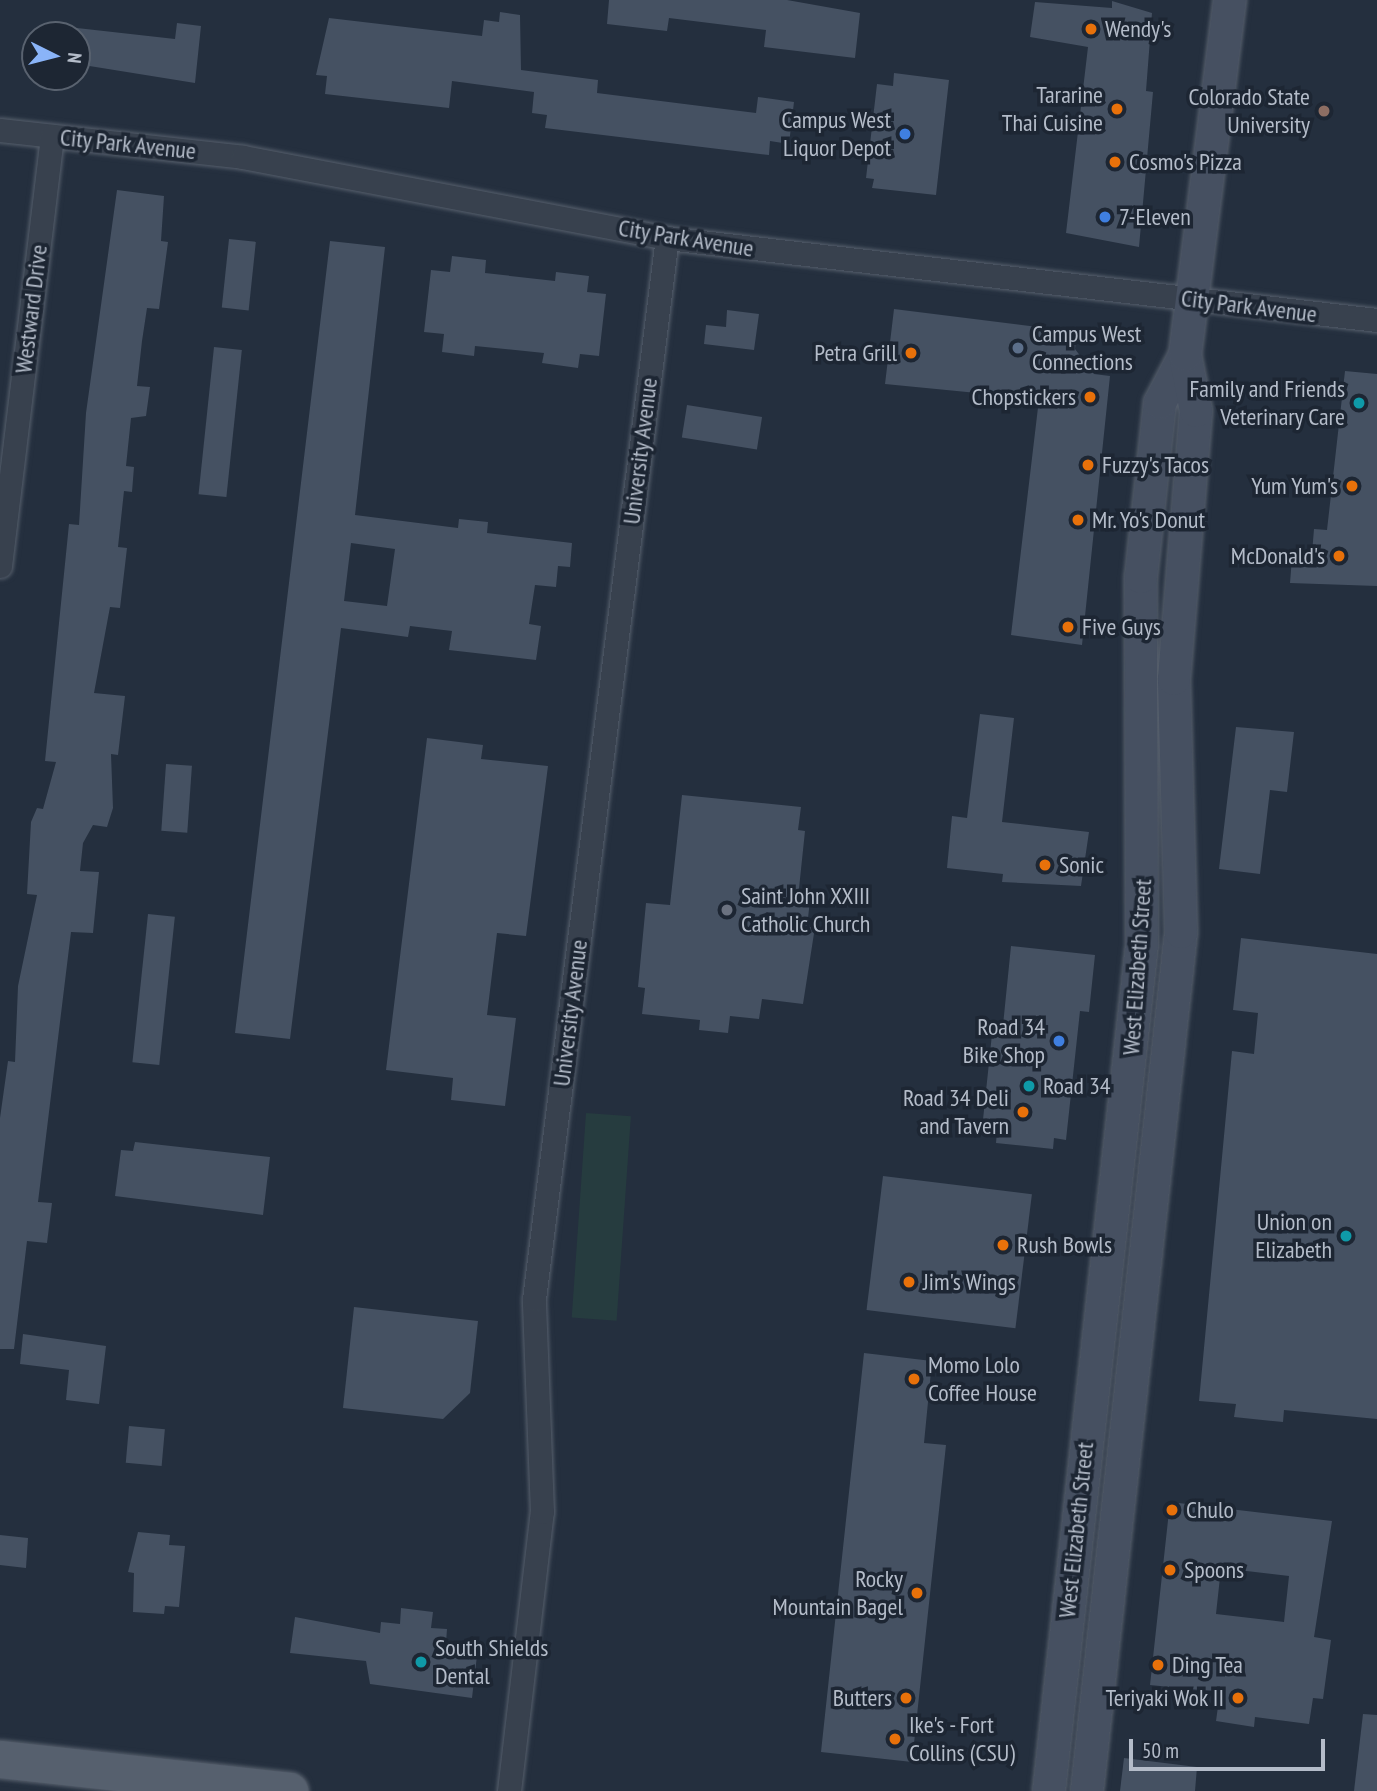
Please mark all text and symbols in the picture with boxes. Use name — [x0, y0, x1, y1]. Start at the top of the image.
place label: Wendy's — [1105, 15, 1171, 43]
north arrow — [21, 21, 91, 91]
marker: Wendy's — [1083, 21, 1099, 37]
text: N — [62, 52, 87, 64]
place label: Tararine Thai Cuisine — [1002, 81, 1103, 137]
place label: Colorado State University — [1189, 83, 1310, 139]
marker: Tararine Thai Cuisine — [1109, 101, 1125, 117]
marker: Colorado State University — [1316, 103, 1332, 119]
place label: Campus West Liquor Depot — [781, 106, 891, 162]
street label: City Park Avenue — [58, 122, 198, 166]
marker: Campus West Liquor Depot — [897, 126, 913, 142]
place label: Cosmo's Pizza — [1129, 148, 1242, 176]
marker: Cosmo's Pizza — [1107, 154, 1123, 170]
place label: 7-Eleven — [1119, 203, 1191, 231]
marker: 7-Eleven — [1097, 209, 1113, 225]
street label: City Park Avenue — [615, 213, 757, 263]
street label: Westward Drive — [9, 243, 53, 375]
street label: City Park Avenue — [1179, 283, 1319, 329]
place label: Campus West Connections — [1032, 320, 1142, 376]
place label: Petra Grill — [814, 339, 897, 367]
marker: Campus West Connections — [1010, 340, 1026, 356]
marker: Petra Grill — [903, 345, 919, 361]
street label: University Avenue — [617, 375, 663, 527]
place label: Family and Friends Veterinary Care — [1189, 375, 1345, 431]
place label: Chopstickers — [972, 383, 1076, 411]
marker: Chopstickers — [1082, 389, 1098, 405]
marker: Family and Friends Veterinary Care — [1351, 395, 1367, 411]
place label: Fuzzy's Tacos — [1102, 451, 1210, 479]
marker: Fuzzy's Tacos — [1080, 457, 1096, 473]
place label: Yum Yum's — [1251, 472, 1338, 500]
marker: Yum Yum's — [1344, 478, 1360, 494]
place label: Mr. Yo's Donut — [1092, 506, 1207, 534]
marker: Mr. Yo's Donut — [1070, 512, 1086, 528]
place label: McDonald's — [1231, 542, 1325, 570]
marker: McDonald's — [1331, 548, 1347, 564]
place label: Five Guys — [1082, 613, 1161, 641]
marker: Five Guys — [1060, 619, 1076, 635]
place label: Sonic — [1059, 851, 1104, 879]
marker: Sonic — [1037, 857, 1053, 873]
street label: West Elizabeth Street — [1116, 878, 1158, 1056]
place label: Saint John XXIII Catholic Church — [741, 882, 871, 938]
marker: Saint John XXIII Catholic Church — [719, 902, 735, 918]
street label: University Avenue — [547, 937, 593, 1089]
place label: Road 34 Bike Shop — [963, 1013, 1045, 1069]
marker: Road 34 Bike Shop — [1051, 1033, 1067, 1049]
place label: Road 34 — [1043, 1072, 1111, 1100]
marker: Road 34 — [1021, 1078, 1037, 1094]
place label: Road 34 Deli and Tavern — [903, 1084, 1009, 1140]
marker: Road 34 Deli and Tavern — [1015, 1104, 1031, 1120]
place label: Union on Elizabeth — [1255, 1208, 1332, 1264]
marker: Union on Elizabeth — [1338, 1228, 1354, 1244]
place label: Rush Bowls — [1017, 1231, 1112, 1259]
marker: Rush Bowls — [995, 1237, 1011, 1253]
place label: Jim's Wings — [923, 1268, 1016, 1296]
marker: Jim's Wings — [901, 1274, 917, 1290]
place label: Momo Lolo Coffee House — [928, 1351, 1037, 1407]
marker: Momo Lolo Coffee House — [906, 1371, 922, 1387]
street label: West Elizabeth Street — [1052, 1441, 1100, 1619]
place label: Chulo — [1186, 1496, 1234, 1524]
marker: Chulo — [1164, 1502, 1180, 1518]
place label: Spoons — [1184, 1556, 1244, 1584]
marker: Spoons — [1162, 1562, 1178, 1578]
place label: Rocky Mountain Bagel — [773, 1565, 903, 1621]
marker: Rocky Mountain Bagel — [909, 1585, 925, 1601]
place label: South Shields Dental — [435, 1634, 548, 1690]
place label: Ding Tea — [1172, 1651, 1244, 1679]
marker: South Shields Dental — [413, 1654, 429, 1670]
marker: Ding Tea — [1150, 1657, 1166, 1673]
place label: Butters — [833, 1684, 892, 1712]
place label: Teriyaki Wok II — [1105, 1684, 1224, 1712]
marker: Butters — [898, 1690, 914, 1706]
marker: Teriyaki Wok II — [1230, 1690, 1246, 1706]
place label: Ike's - Fort Collins (CSU) — [909, 1711, 1015, 1767]
scale bar — [1132, 1724, 1328, 1768]
marker: Ike's - Fort Collins (CSU) — [887, 1731, 903, 1747]
text: 50 m — [1142, 1737, 1179, 1764]

